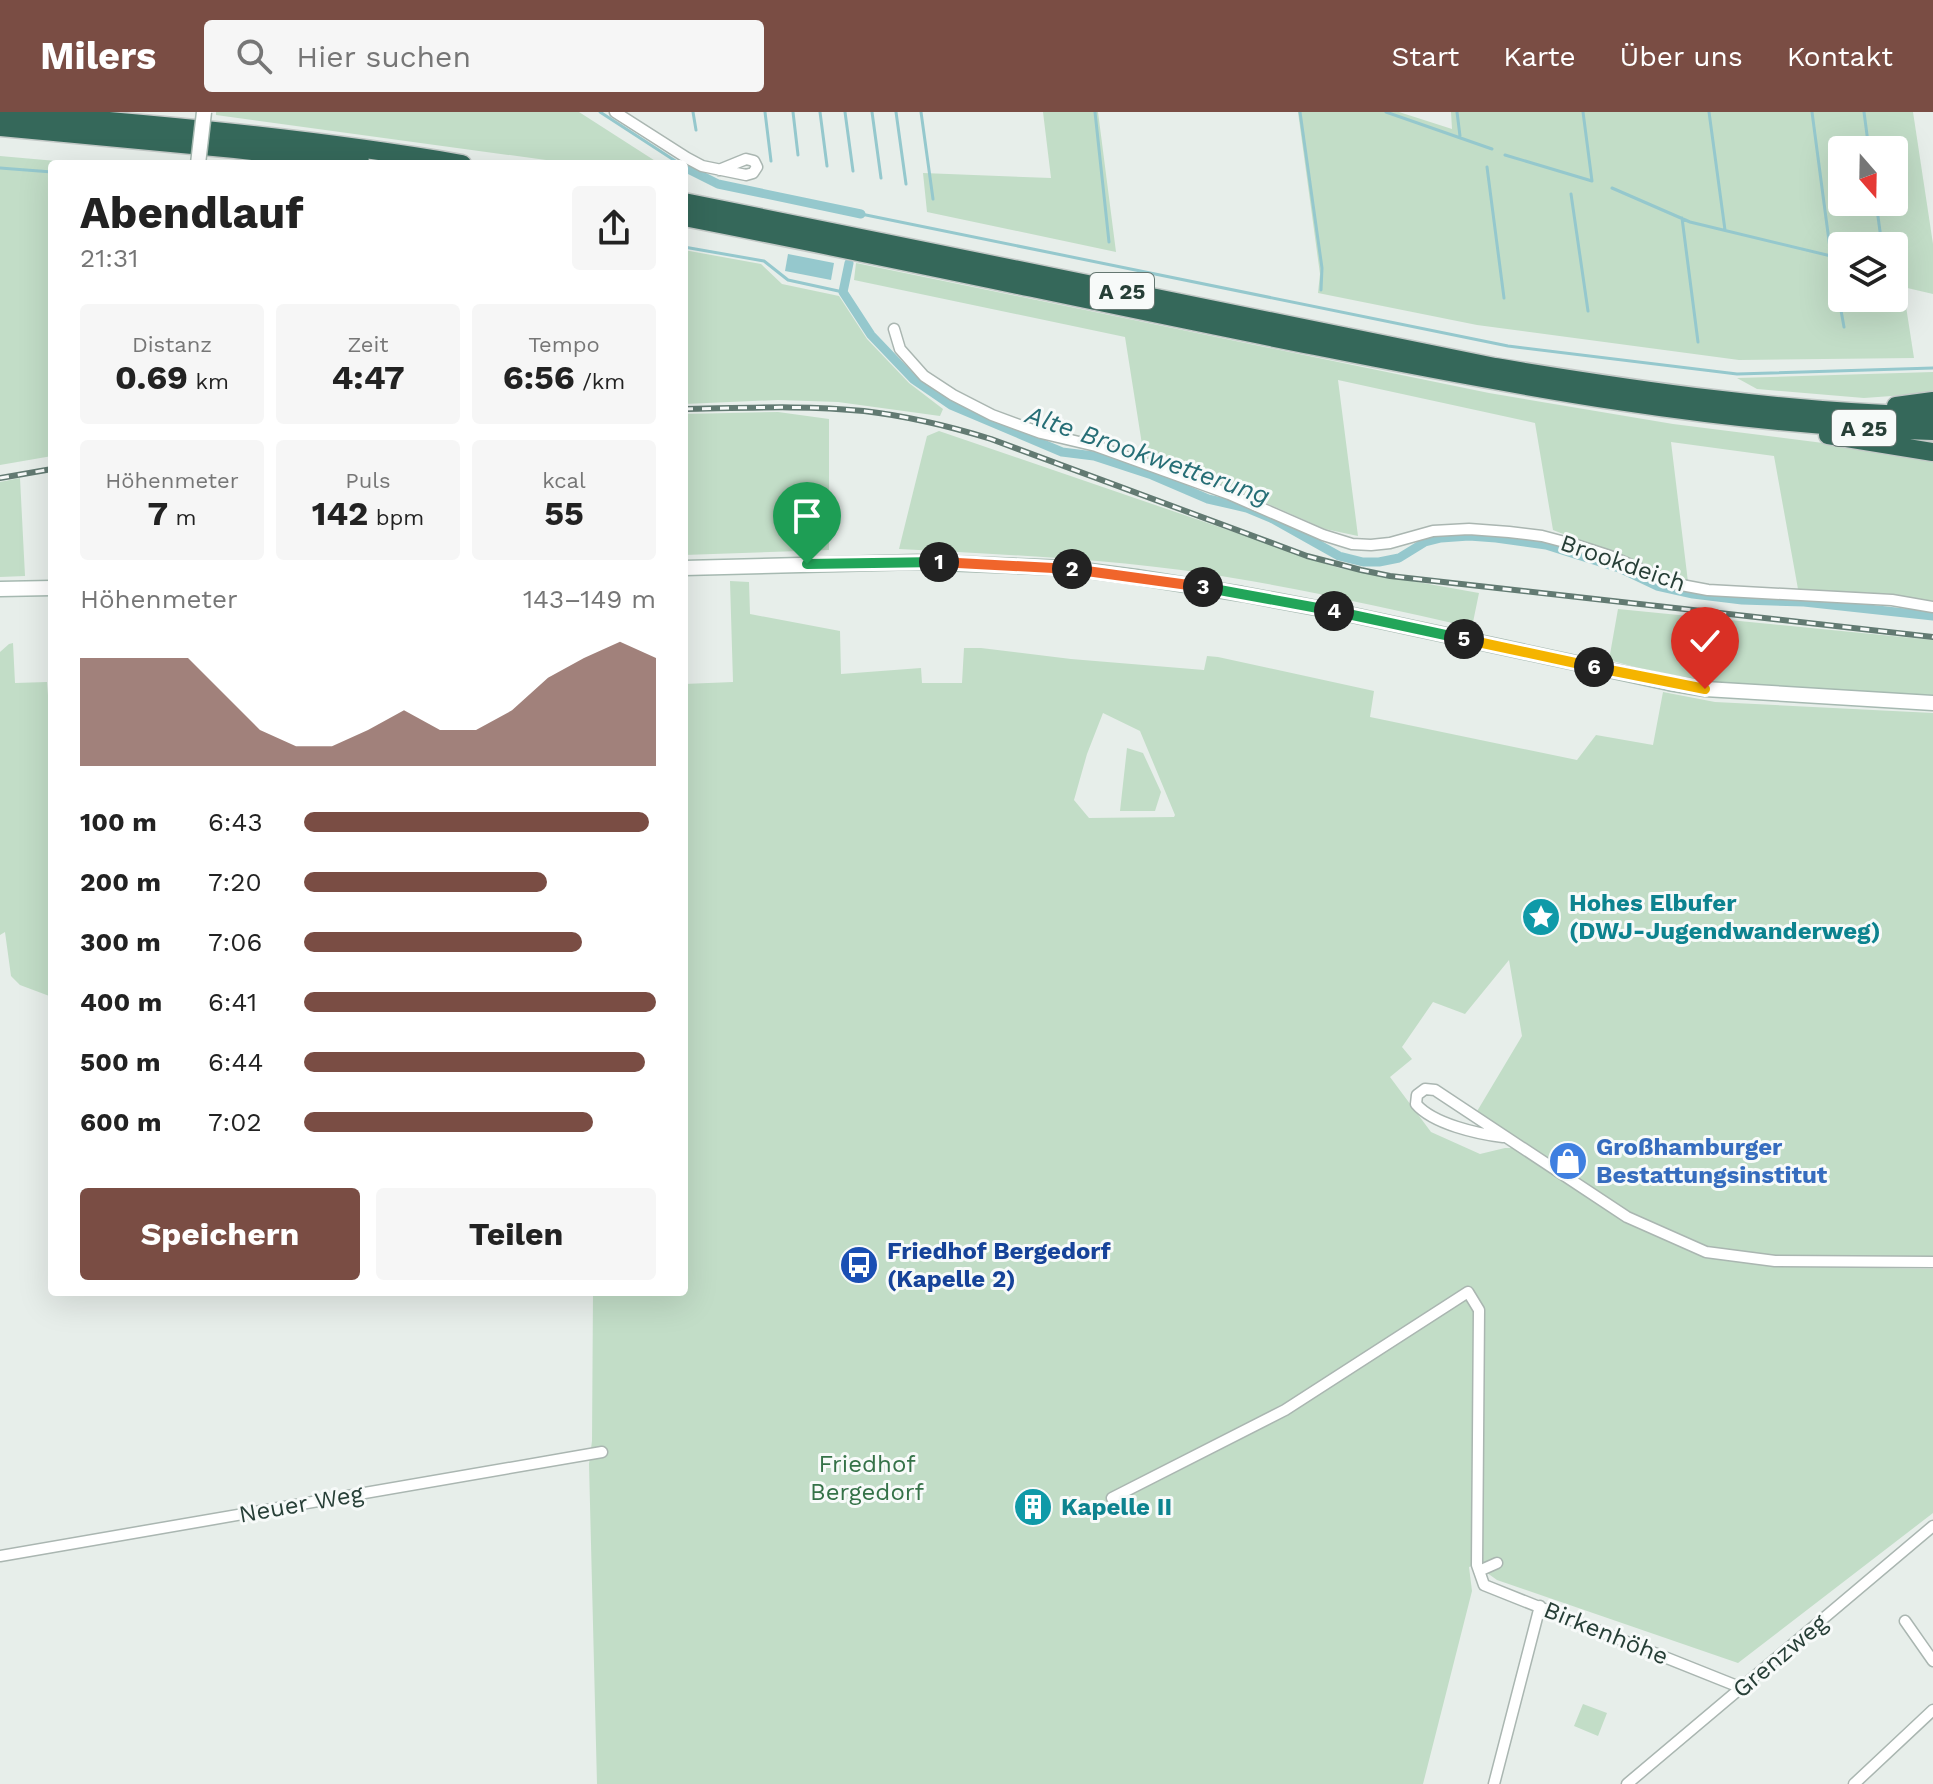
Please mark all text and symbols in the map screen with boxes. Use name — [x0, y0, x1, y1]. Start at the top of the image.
search box — [204, 20, 764, 92]
text: Milers — [40, 34, 156, 78]
icon: search — [232, 34, 276, 78]
text: Hier suchen — [296, 39, 471, 74]
text: Start — [1391, 40, 1459, 73]
text: Karte — [1503, 40, 1576, 73]
text: Über uns — [1620, 40, 1743, 73]
text: Kontakt — [1787, 40, 1893, 73]
north arrow — [1828, 136, 1908, 216]
map controls — [1828, 136, 1908, 312]
button: share — [572, 186, 656, 270]
text: Abendlauf — [80, 187, 303, 239]
button: layers — [1828, 232, 1908, 312]
text: 21:31 — [80, 243, 138, 273]
road number: A 25 — [1090, 273, 1154, 309]
text: Distanz — [132, 332, 212, 357]
text: Zeit — [347, 332, 389, 357]
text: Tempo — [528, 332, 600, 357]
text: 0.69 — [115, 357, 188, 397]
text: 4:47 — [331, 357, 405, 397]
text: 6:56 — [503, 357, 575, 397]
text: km — [188, 369, 229, 394]
text: /km — [575, 369, 625, 394]
water label: Alte Brookwetterung — [1021, 399, 1274, 511]
road number: A 25 — [1832, 410, 1896, 446]
text: Höhenmeter — [105, 468, 239, 493]
text: Puls — [345, 468, 391, 493]
text: kcal — [542, 468, 586, 493]
pin — [773, 482, 841, 564]
text: 7 — [147, 493, 168, 533]
text: 142 — [312, 493, 368, 533]
text: 55 — [544, 493, 584, 533]
icon: arrive — [785, 494, 829, 538]
text: m — [168, 505, 197, 530]
text: bpm — [368, 505, 424, 530]
street label: Brookdeich — [1557, 528, 1689, 598]
pin: 1 — [919, 542, 959, 582]
text: 1 — [934, 549, 944, 574]
pin: 2 — [1052, 549, 1092, 589]
text: 2 — [1065, 556, 1079, 581]
pin: 3 — [1183, 567, 1223, 607]
text: 3 — [1196, 574, 1210, 599]
text: Höhenmeter — [80, 584, 238, 614]
text: 143–149 m — [523, 584, 656, 614]
pin: 4 — [1314, 591, 1354, 631]
text: 4 — [1327, 598, 1341, 623]
pin — [1671, 607, 1739, 689]
pin: 5 — [1444, 619, 1484, 659]
icon: check — [1683, 619, 1727, 663]
text: 5 — [1458, 626, 1470, 651]
pin: 6 — [1574, 647, 1614, 687]
text: 6 — [1587, 654, 1601, 679]
text: 100 m — [80, 807, 157, 837]
text: 6:43 — [208, 807, 263, 837]
text: 200 m — [80, 867, 161, 897]
text: 7:20 — [208, 867, 262, 897]
place label: Hohes Elbufer (DWJ-Jugendwanderweg) — [1569, 889, 1881, 945]
place icon: Hohes Elbufer (DWJ-Jugendwanderweg) — [1520, 896, 1562, 938]
text: 300 m — [80, 927, 161, 957]
text: 7:06 — [208, 927, 262, 957]
text: 400 m — [80, 987, 162, 1017]
text: 6:41 — [208, 987, 257, 1017]
text: 500 m — [80, 1047, 161, 1077]
text: 6:44 — [208, 1047, 263, 1077]
text: 600 m — [80, 1107, 161, 1137]
text: 7:02 — [208, 1107, 262, 1137]
place label: Großhamburger Bestattungsinstitut — [1596, 1133, 1828, 1189]
shop icon: Großhamburger Bestattungsinstitut — [1547, 1140, 1589, 1182]
button: Speichern — [80, 1188, 360, 1280]
button: Teilen — [376, 1188, 656, 1280]
place label: Friedhof Bergedorf (Kapelle 2) — [887, 1237, 1111, 1293]
bus stop icon: Friedhof Bergedorf (Kapelle 2) — [838, 1244, 880, 1286]
park label: Friedhof Bergedorf — [810, 1450, 925, 1506]
street label: Neuer Weg — [237, 1479, 366, 1529]
building icon: Kapelle II — [1012, 1486, 1054, 1528]
place label: Kapelle II — [1061, 1493, 1172, 1521]
street label: Birkenhöhe — [1540, 1595, 1672, 1671]
street label: Grenzweg — [1727, 1608, 1833, 1704]

